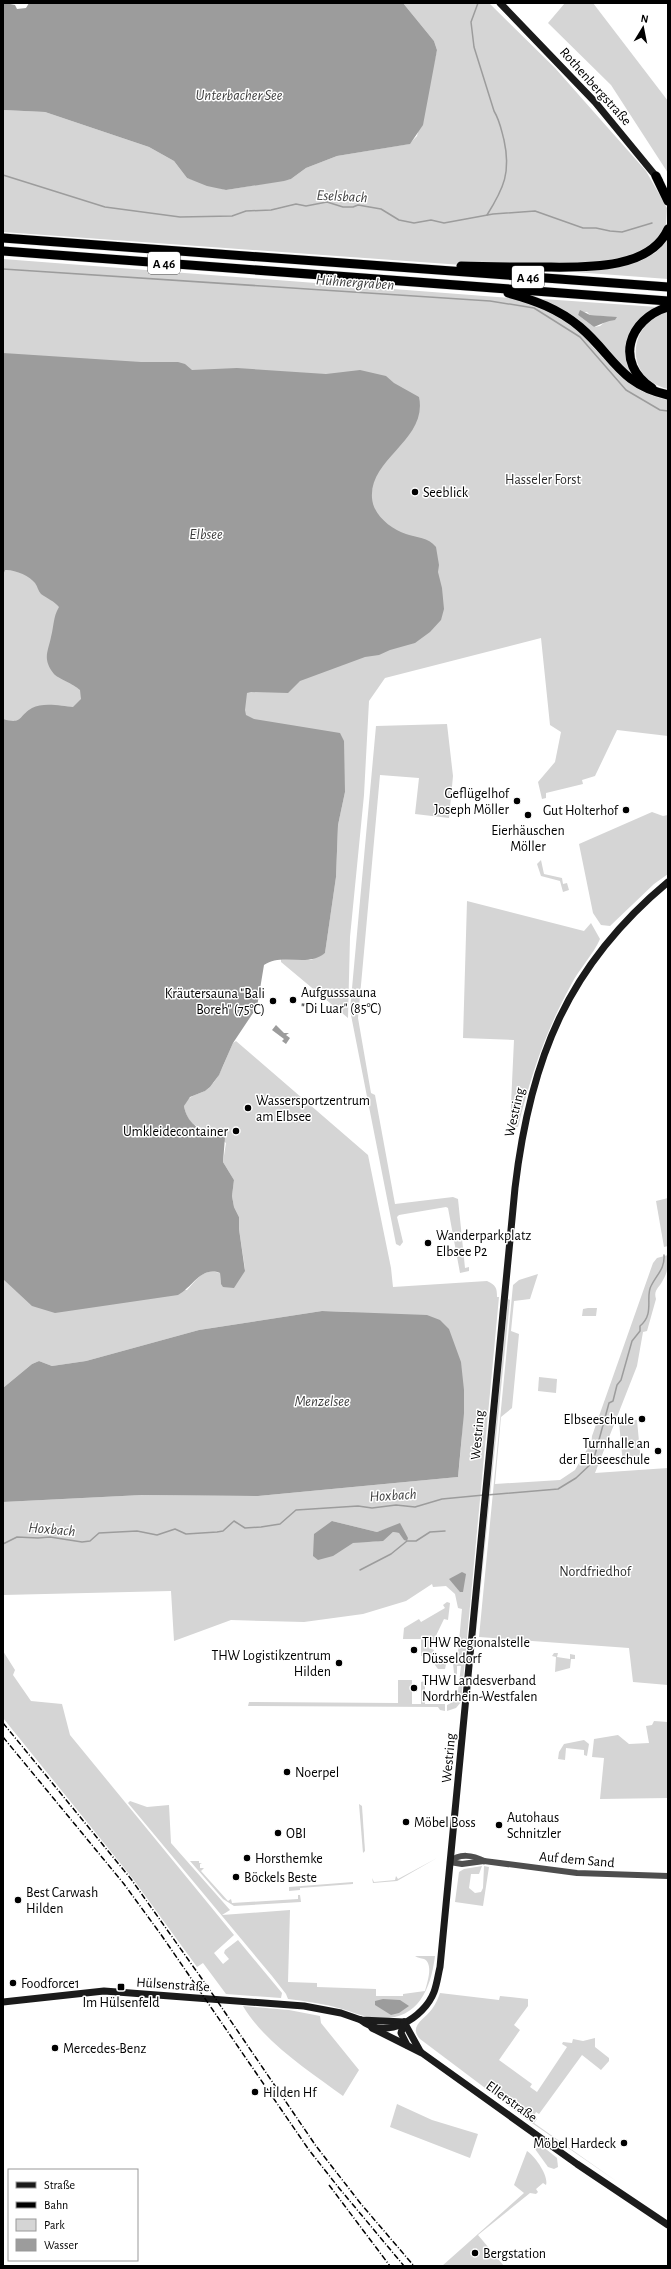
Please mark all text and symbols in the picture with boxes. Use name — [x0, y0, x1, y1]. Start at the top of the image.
north arrow — [623, 8, 663, 48]
text: N — [640, 13, 649, 25]
street label: Rothenbergstraße — [557, 45, 634, 128]
water label: Unterbacher See — [196, 88, 283, 103]
water label: Eselsbach — [316, 188, 368, 205]
road number: A 46 — [148, 252, 180, 274]
road number: A 46 — [512, 266, 544, 288]
water label: Hühnergraben — [315, 272, 395, 293]
park label: Hasseler Forst — [505, 473, 581, 487]
place label: Seeblick — [423, 486, 469, 500]
marker: Seeblick — [410, 487, 420, 497]
water label: Elbsee — [189, 527, 223, 542]
place label: Geflügelhof Joseph Möller — [434, 787, 510, 817]
marker: Geflügelhof Joseph Möller — [512, 796, 522, 806]
place label: Gut Holterhof — [543, 804, 619, 818]
marker: Gut Holterhof — [621, 805, 631, 815]
marker: Eierhäuschen Möller — [523, 810, 533, 820]
place label: Eierhäuschen Möller — [491, 824, 565, 854]
place label: Aufgusssauna "Di Luar" (85°C) — [301, 986, 382, 1016]
place label: Kräutersauna "Bali Boreh" (75°C) — [165, 987, 265, 1017]
marker: Aufgusssauna "Di Luar" (85°C) — [288, 995, 298, 1005]
marker: Kräutersauna "Bali Boreh" (75°C) — [268, 996, 278, 1006]
street label: Westring — [503, 1086, 527, 1138]
place label: Wassersportzentrum am Elbsee — [256, 1094, 370, 1124]
marker: Wassersportzentrum am Elbsee — [243, 1103, 253, 1113]
place label: Umkleidecontainer — [123, 1125, 228, 1139]
marker: Umkleidecontainer — [231, 1126, 241, 1136]
place label: Wanderparkplatz Elbsee P2 — [436, 1229, 531, 1259]
marker: Wanderparkplatz Elbsee P2 — [423, 1238, 433, 1248]
water label: Menzelsee — [294, 1394, 350, 1409]
street label: Westring — [469, 1409, 487, 1461]
place label: Elbseeschule — [564, 1413, 634, 1427]
marker: Elbseeschule — [637, 1414, 647, 1424]
place label: Turnhalle an der Elbseeschule — [559, 1437, 650, 1467]
marker: Turnhalle an der Elbseeschule — [653, 1446, 663, 1456]
water label: Hoxbach — [369, 1487, 417, 1504]
water label: Hoxbach — [28, 1520, 76, 1539]
park label: Nordfriedhof — [559, 1565, 632, 1579]
place label: THW Regionalstelle Düsseldorf — [422, 1636, 530, 1666]
marker: THW Regionalstelle Düsseldorf — [409, 1645, 419, 1655]
place label: THW Logistikzentrum Hilden — [211, 1649, 331, 1679]
marker: THW Logistikzentrum Hilden — [334, 1658, 344, 1668]
place label: THW Landesverband Nordrhein-Westfalen — [422, 1674, 538, 1704]
marker: THW Landesverband Nordrhein-Westfalen — [409, 1683, 419, 1693]
street label: Westring — [440, 1732, 458, 1784]
place label: Noerpel — [295, 1766, 339, 1780]
marker: Noerpel — [282, 1767, 292, 1777]
place label: Autohaus Schnitzler — [507, 1811, 562, 1841]
place label: Möbel Boss — [414, 1816, 476, 1830]
marker: Möbel Boss — [401, 1817, 411, 1827]
marker: Autohaus Schnitzler — [494, 1820, 504, 1830]
place label: OBI — [286, 1827, 306, 1841]
marker: OBI — [273, 1828, 283, 1838]
street label: Auf dem Sand — [539, 1850, 615, 1870]
place label: Horsthemke — [255, 1852, 323, 1866]
marker: Horsthemke — [242, 1853, 252, 1863]
place label: Böckels Beste — [244, 1871, 317, 1885]
marker: Böckels Beste — [231, 1872, 241, 1882]
place label: Best Carwash Hilden — [26, 1886, 98, 1916]
marker: Best Carwash Hilden — [13, 1895, 23, 1905]
street label: Hülsenstraße — [136, 1975, 210, 1995]
place label: Foodforce1 — [21, 1977, 79, 1991]
marker: Foodforce1 — [8, 1978, 18, 1988]
marker: Im Hülsenfeld — [116, 1982, 126, 1992]
place label: Im Hülsenfeld — [82, 1996, 160, 2010]
place label: Mercedes-Benz — [63, 2042, 146, 2056]
marker: Mercedes-Benz — [50, 2043, 60, 2053]
street label: Ellerstraße — [483, 2079, 540, 2125]
place label: Hilden Hf — [263, 2086, 317, 2100]
marker: Hilden Hf — [250, 2087, 260, 2097]
place label: Möbel Hardeck — [533, 2137, 617, 2151]
marker: Möbel Hardeck — [619, 2138, 629, 2148]
legend — [8, 2169, 138, 2261]
text: Straße — [44, 2179, 75, 2191]
text: Bahn — [44, 2199, 68, 2211]
text: Park — [44, 2219, 65, 2231]
text: Wasser — [44, 2239, 78, 2251]
place label: Bergstation — [483, 2247, 546, 2261]
marker: Bergstation — [470, 2248, 480, 2258]

